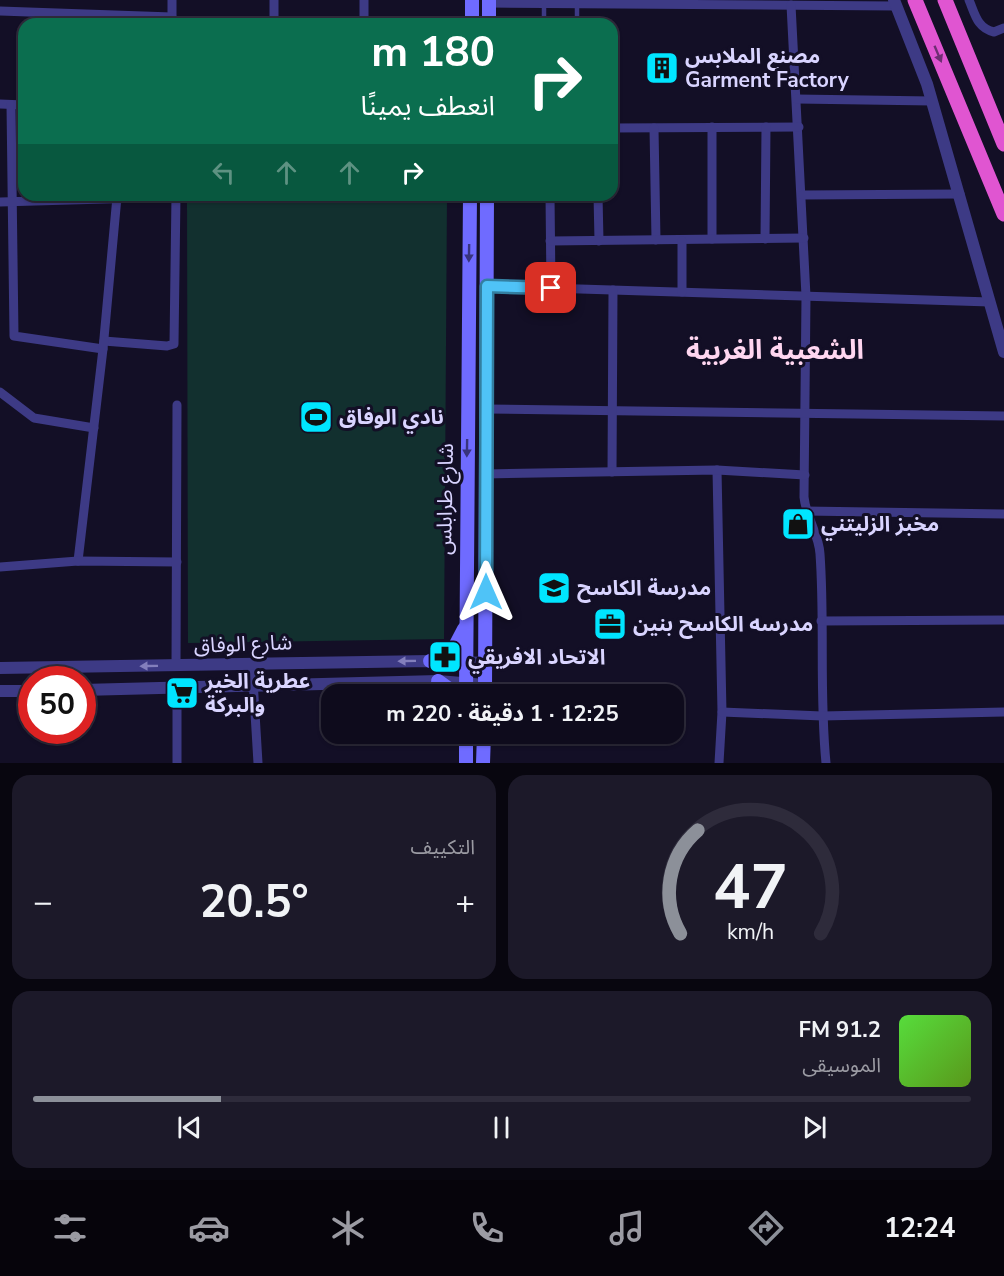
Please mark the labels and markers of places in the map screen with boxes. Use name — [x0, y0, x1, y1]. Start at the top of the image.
place label: مصنع الملابس Garment Factory — [685, 42, 850, 94]
building icon: مصنع الملابس Garment Factory — [644, 50, 680, 86]
pin — [525, 262, 576, 313]
sports icon: نادي الوفاق — [298, 399, 334, 435]
place label: نادي الوفاق — [339, 403, 444, 434]
shop icon: مخبز الزليتني — [780, 506, 816, 542]
place label: مخبز الزليتني — [821, 510, 939, 541]
school or university icon: مدرسة الكاسح — [536, 570, 572, 606]
place label: مدرسة الكاسح — [577, 574, 711, 603]
office icon: مدرسه الكاسح بنين — [592, 606, 628, 642]
place label: مدرسه الكاسح بنين — [633, 610, 813, 639]
pharmacy icon: الاتحاد الافريقي — [427, 639, 463, 675]
place label: الاتحاد الافريقي — [468, 643, 605, 674]
place label: عطرية الخير والبركة — [204, 667, 310, 719]
supermarket icon: عطرية الخير والبركة — [164, 675, 200, 711]

